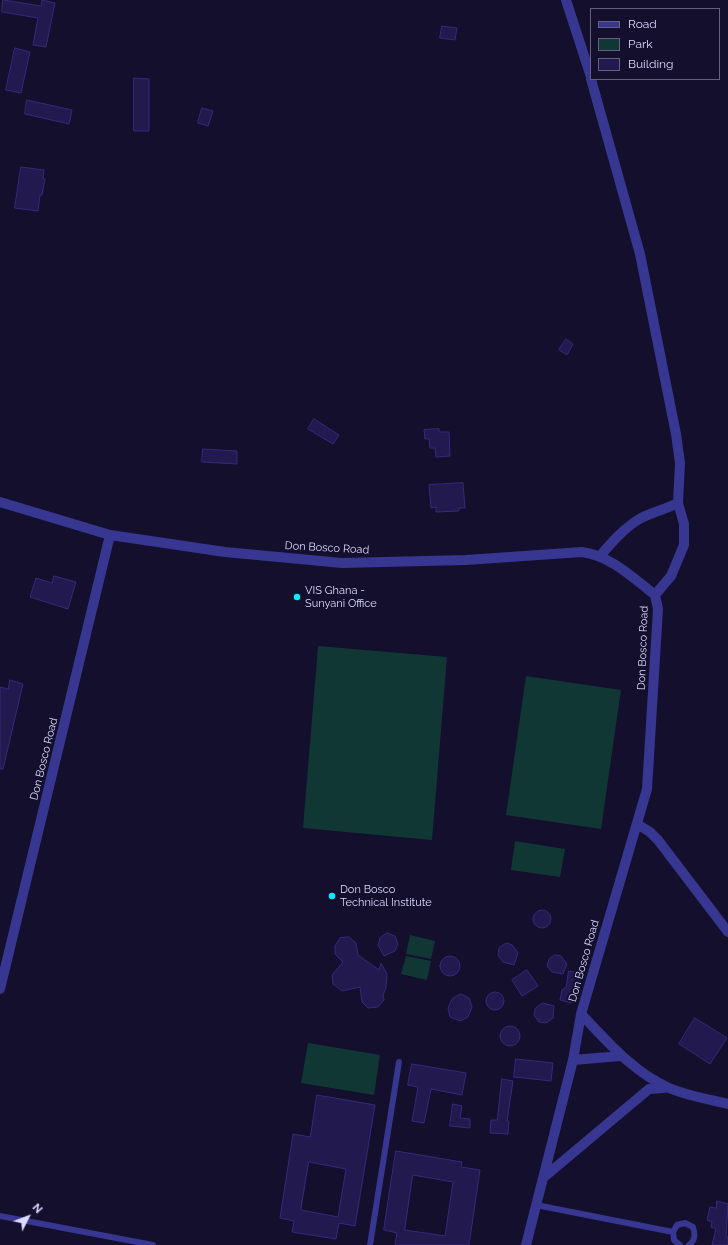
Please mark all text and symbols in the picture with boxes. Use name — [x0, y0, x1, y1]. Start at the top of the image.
legend — [590, 8, 720, 80]
text: Road — [628, 17, 657, 31]
text: Park — [628, 37, 653, 51]
text: Building — [628, 57, 674, 71]
street label: Don Bosco Road — [284, 539, 370, 557]
place label: VIS Ghana - Sunyani Office — [305, 584, 377, 610]
marker: VIS Ghana - Sunyani Office — [292, 592, 302, 602]
street label: Don Bosco Road — [635, 606, 651, 690]
street label: Don Bosco Road — [27, 716, 61, 802]
place label: Don Bosco Technical Institute — [340, 883, 432, 909]
marker: Don Bosco Technical Institute — [327, 891, 337, 901]
street label: Don Bosco Road — [566, 919, 602, 1003]
north arrow — [8, 1197, 48, 1237]
text: N — [30, 1201, 45, 1216]

